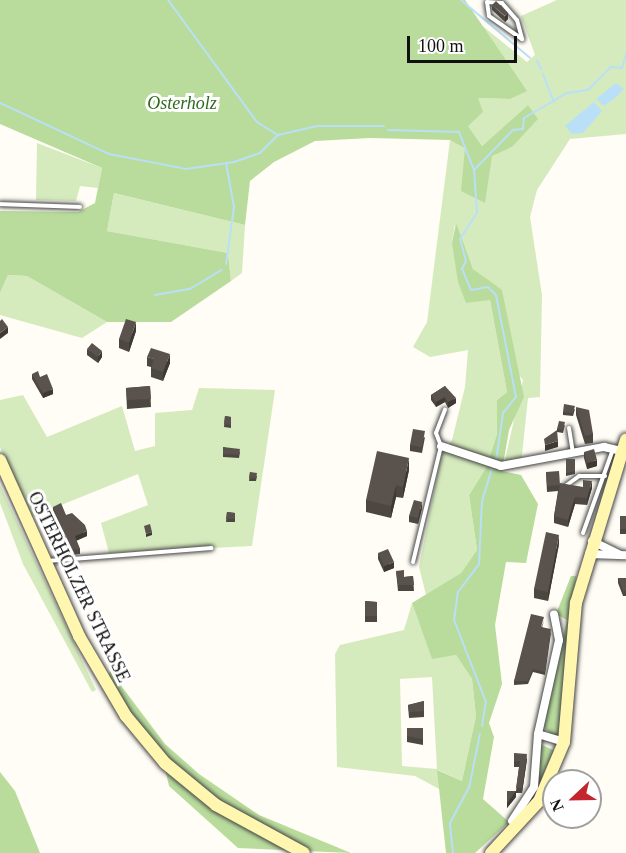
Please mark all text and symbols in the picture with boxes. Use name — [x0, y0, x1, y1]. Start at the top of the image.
scale bar — [410, 24, 520, 62]
text: 100 m — [418, 36, 464, 56]
park label: Osterholz — [147, 92, 217, 114]
street label: OSTERHOLZER STRASSE — [23, 488, 135, 686]
north arrow — [542, 769, 602, 829]
text: N — [547, 797, 567, 814]

